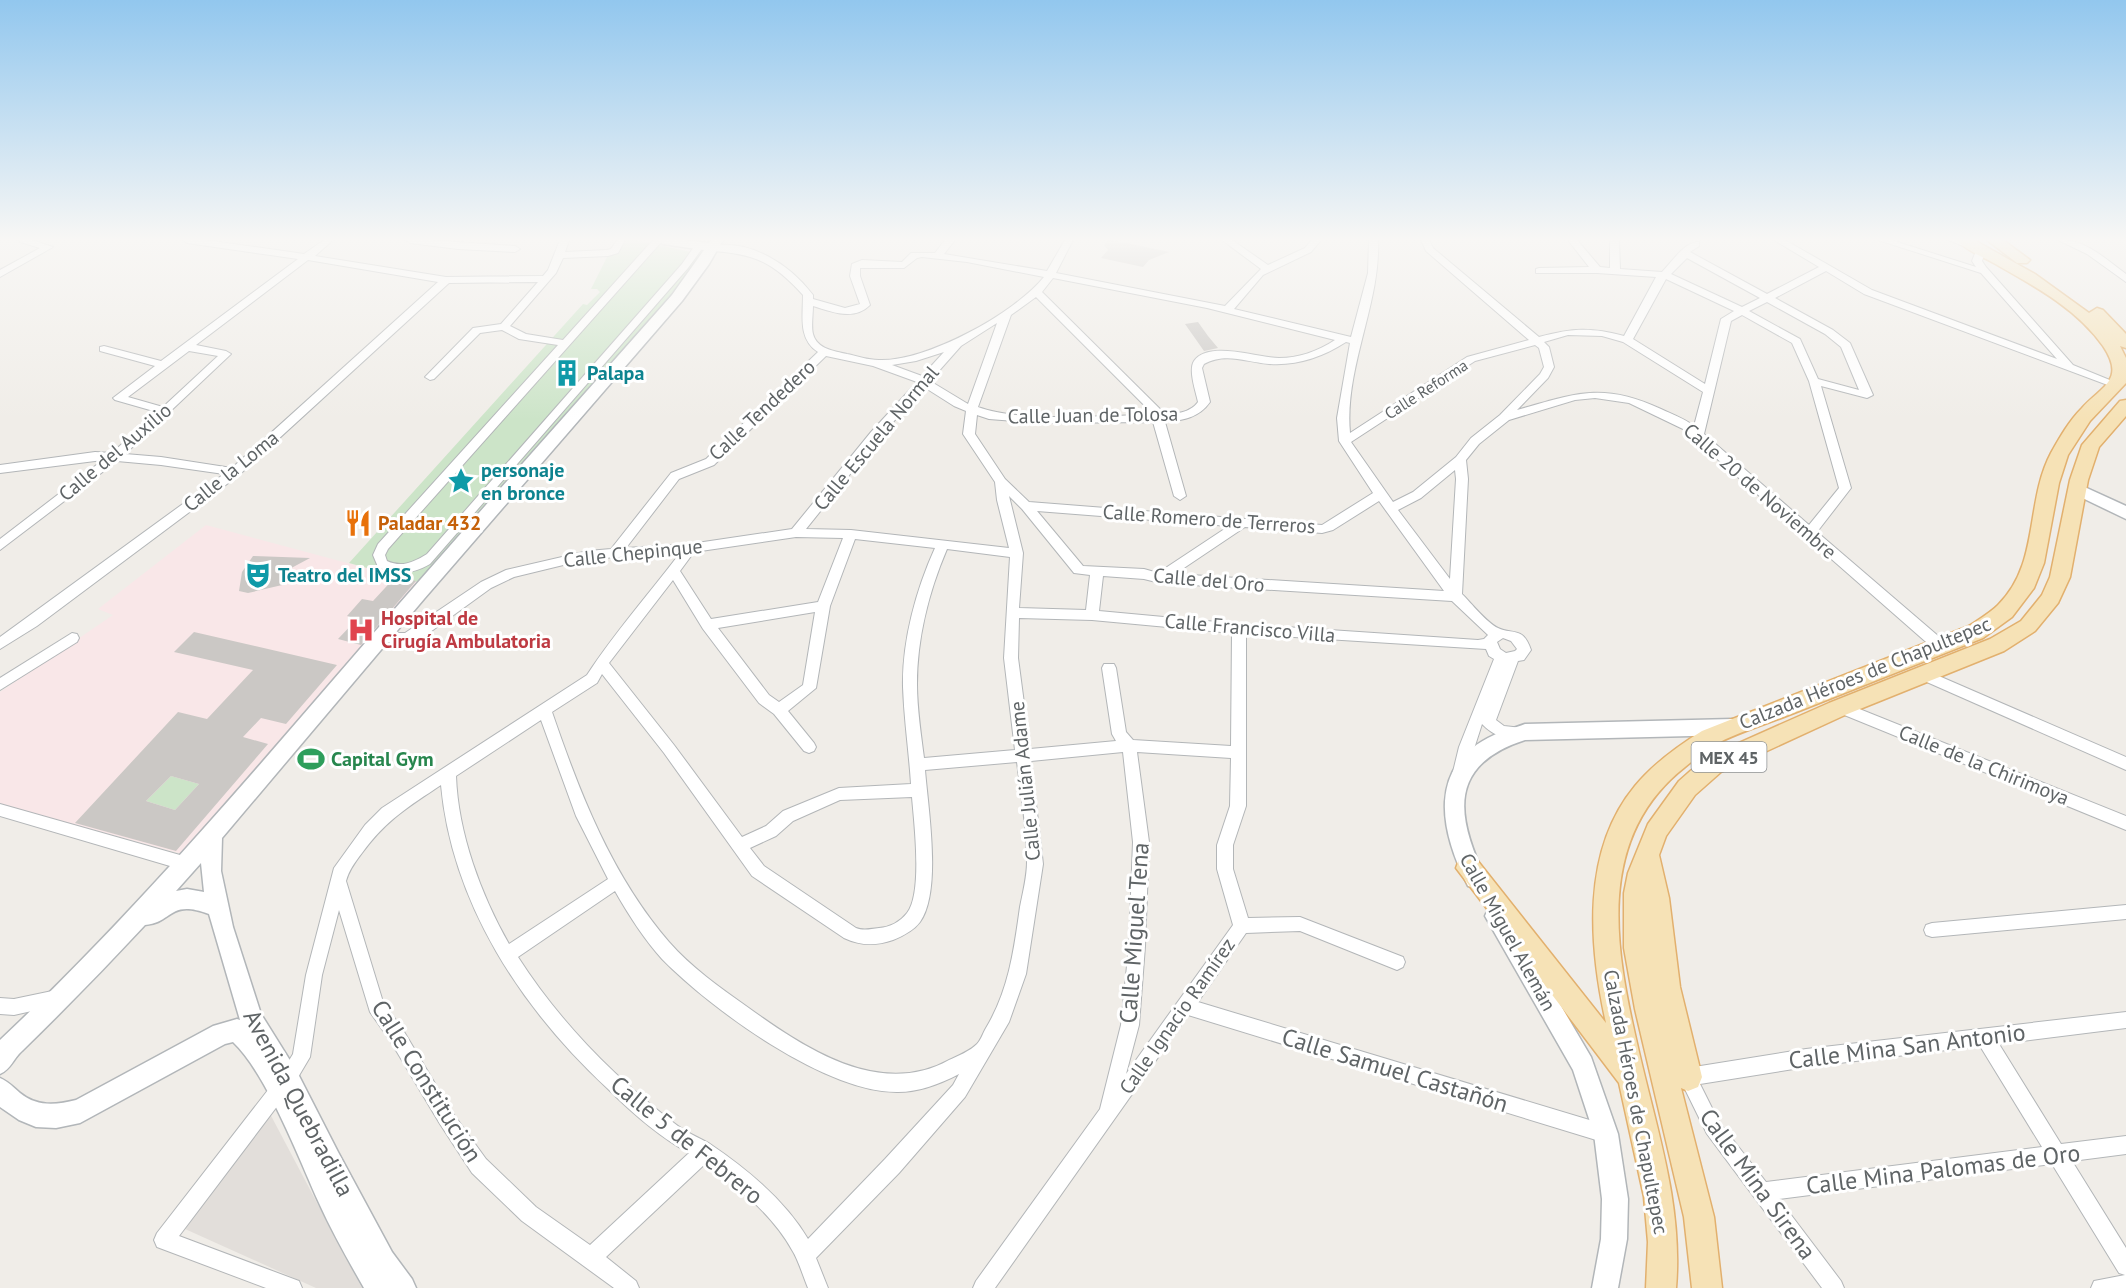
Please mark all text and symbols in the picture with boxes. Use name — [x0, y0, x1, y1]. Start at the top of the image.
street label: Calle Tendedero — [703, 354, 821, 466]
street label: Calle Reforma — [1381, 355, 1471, 423]
building icon: Palapa — [552, 358, 582, 388]
place label: Palapa — [587, 360, 644, 386]
street label: Calle Escuela Normal — [808, 360, 944, 516]
street label: Calle del Auxilio — [53, 397, 177, 507]
street label: Calle Juan de Tolosa — [1007, 401, 1179, 429]
street label: Calle 20 de Noviembre — [1678, 417, 1842, 565]
street label: Calle la Loma — [178, 425, 284, 517]
place label: personaje en bronce — [481, 457, 565, 506]
place icon: personaje en bronce — [446, 466, 476, 496]
street label: Calle Romero de Terreros — [1102, 499, 1316, 539]
restaurant icon: Paladar 432 — [343, 508, 373, 538]
place label: Paladar 432 — [378, 510, 481, 536]
street label: Calle Chepinque — [562, 533, 704, 573]
theatre icon: Teatro del IMSS — [243, 560, 273, 590]
place label: Teatro del IMSS — [278, 562, 411, 588]
street label: Calle del Oro — [1152, 562, 1266, 598]
place label: Hospital de Cirugía Ambulatoria — [381, 605, 551, 654]
street label: Calle Francisco Villa — [1164, 608, 1336, 648]
street label: Calzada Héroes de Chapultepec — [1735, 611, 1995, 735]
hospital icon: Hospital de Cirugía Ambulatoria — [346, 615, 376, 645]
street label: Calle Julián Adame — [1004, 700, 1046, 862]
street label: Calle de la Chirimoya — [1895, 719, 2073, 811]
road number: MEX 45 — [1692, 742, 1766, 772]
sports icon: Capital Gym — [296, 744, 326, 774]
place label: Capital Gym — [331, 746, 433, 772]
street label: Calle Miguel Tena — [1112, 841, 1156, 1025]
street label: Calle Miguel Alemán — [1454, 849, 1562, 1015]
street label: Calle Ignacio Ramírez — [1113, 933, 1241, 1099]
street label: Calzada Héroes de Chapultepec — [1598, 967, 1674, 1237]
street label: Calle Constitución — [365, 994, 489, 1168]
street label: Avenida Quebradilla — [237, 1004, 361, 1202]
street label: Calle Mina San Antonio — [1787, 1016, 2027, 1076]
street label: Calle Samuel Castañón — [1278, 1021, 1512, 1119]
street label: Calle 5 de Febrero — [604, 1069, 770, 1211]
street label: Calle Mina Sirena — [1693, 1102, 1823, 1266]
street label: Calle Mina Palomas de Oro — [1804, 1137, 2082, 1201]

